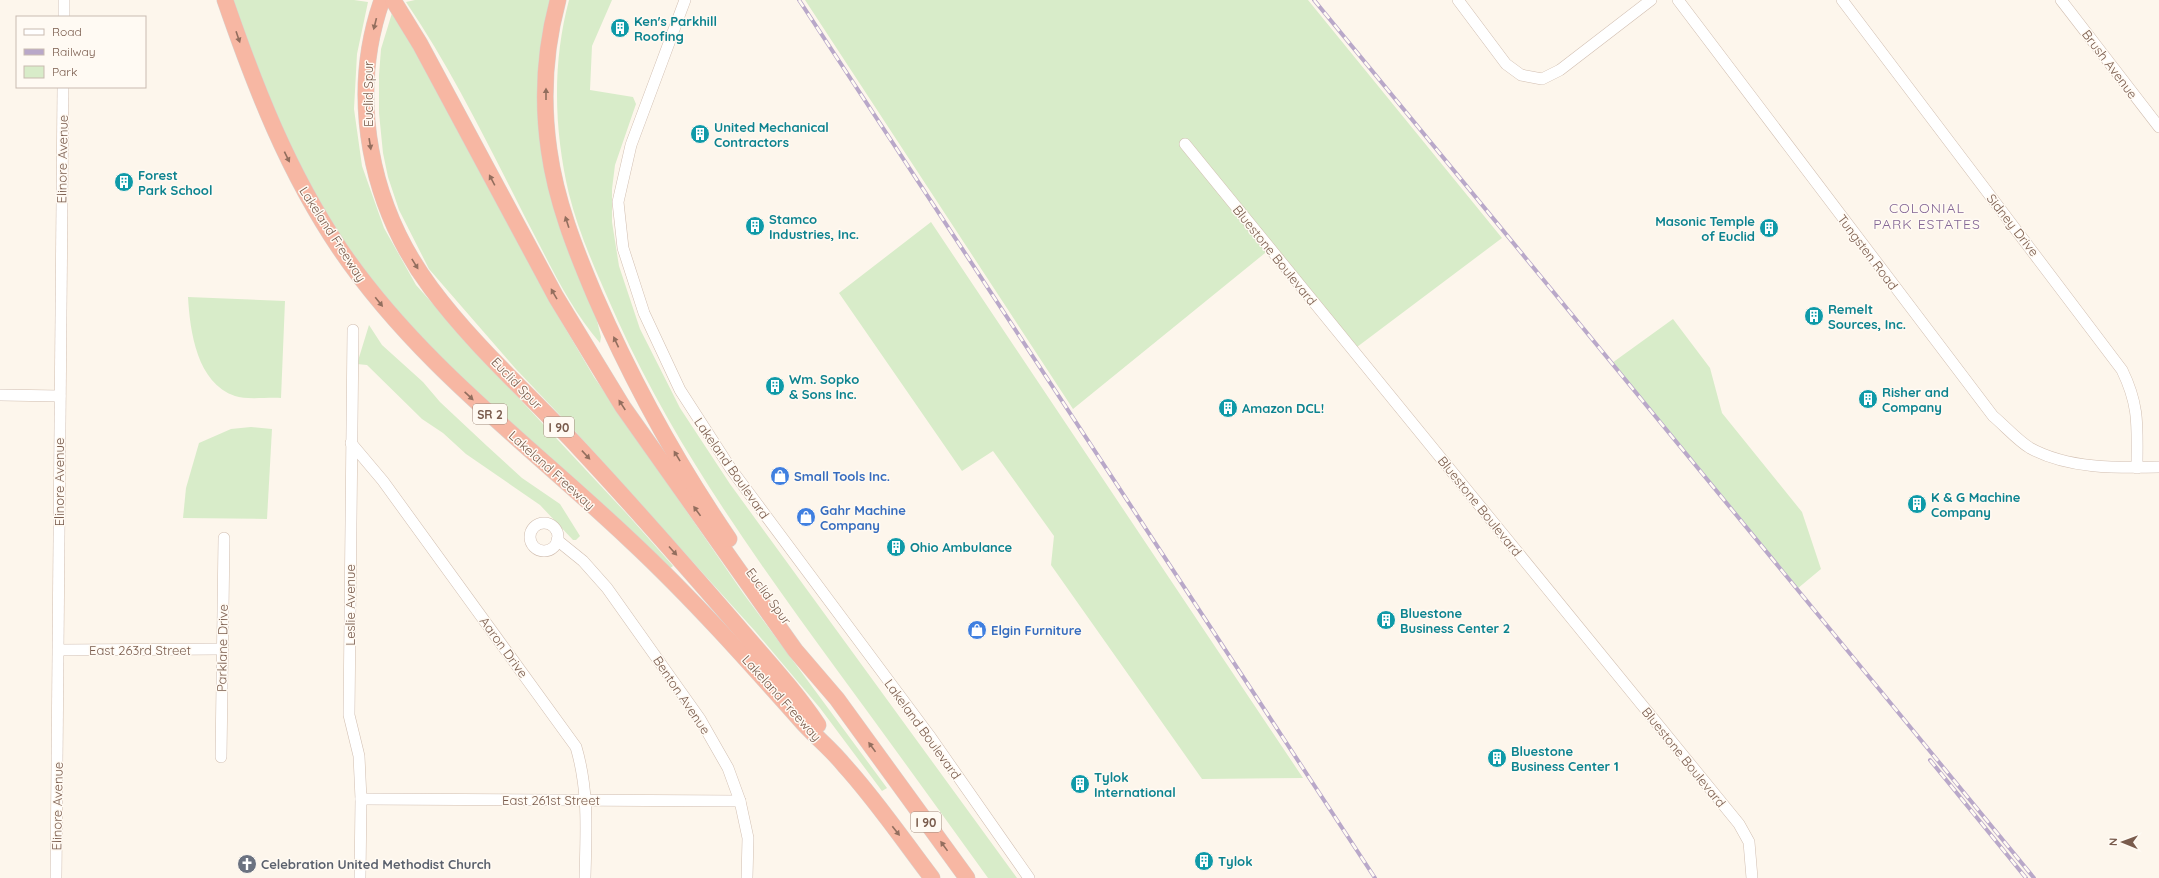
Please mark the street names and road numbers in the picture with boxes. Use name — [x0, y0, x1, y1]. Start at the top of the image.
street label: Brush Avenue — [2079, 26, 2141, 102]
street label: Euclid Spur — [360, 61, 376, 127]
street label: Elinore Avenue — [53, 115, 71, 203]
street label: Lakeland Freeway — [296, 183, 370, 285]
street label: Sidney Drive — [1984, 191, 2042, 259]
street label: Bluestone Boulevard — [1230, 202, 1320, 308]
street label: Tungsten Road — [1834, 211, 1902, 293]
street label: Euclid Spur — [488, 354, 546, 412]
road number: SR 2 — [473, 404, 507, 424]
street label: Lakeland Boulevard — [691, 414, 773, 522]
road number: I 90 — [544, 417, 574, 437]
street label: Lakeland Freeway — [506, 427, 598, 513]
street label: Elinore Avenue — [51, 438, 67, 526]
street label: Bluestone Boulevard — [1435, 453, 1525, 559]
street label: Leslie Avenue — [342, 564, 358, 646]
street label: Euclid Spur — [743, 565, 795, 627]
street label: Parklane Drive — [213, 604, 231, 692]
street label: Aaron Drive — [477, 613, 531, 681]
street label: East 263rd Street — [89, 642, 191, 658]
street label: Lakeland Freeway — [739, 652, 825, 744]
street label: Benton Avenue — [650, 653, 714, 737]
street label: Lakeland Boulevard — [881, 676, 965, 782]
street label: Bluestone Boulevard — [1639, 704, 1729, 810]
street label: Elinore Avenue — [48, 762, 66, 850]
street label: East 261st Street — [502, 792, 600, 808]
road number: I 90 — [911, 812, 941, 832]

